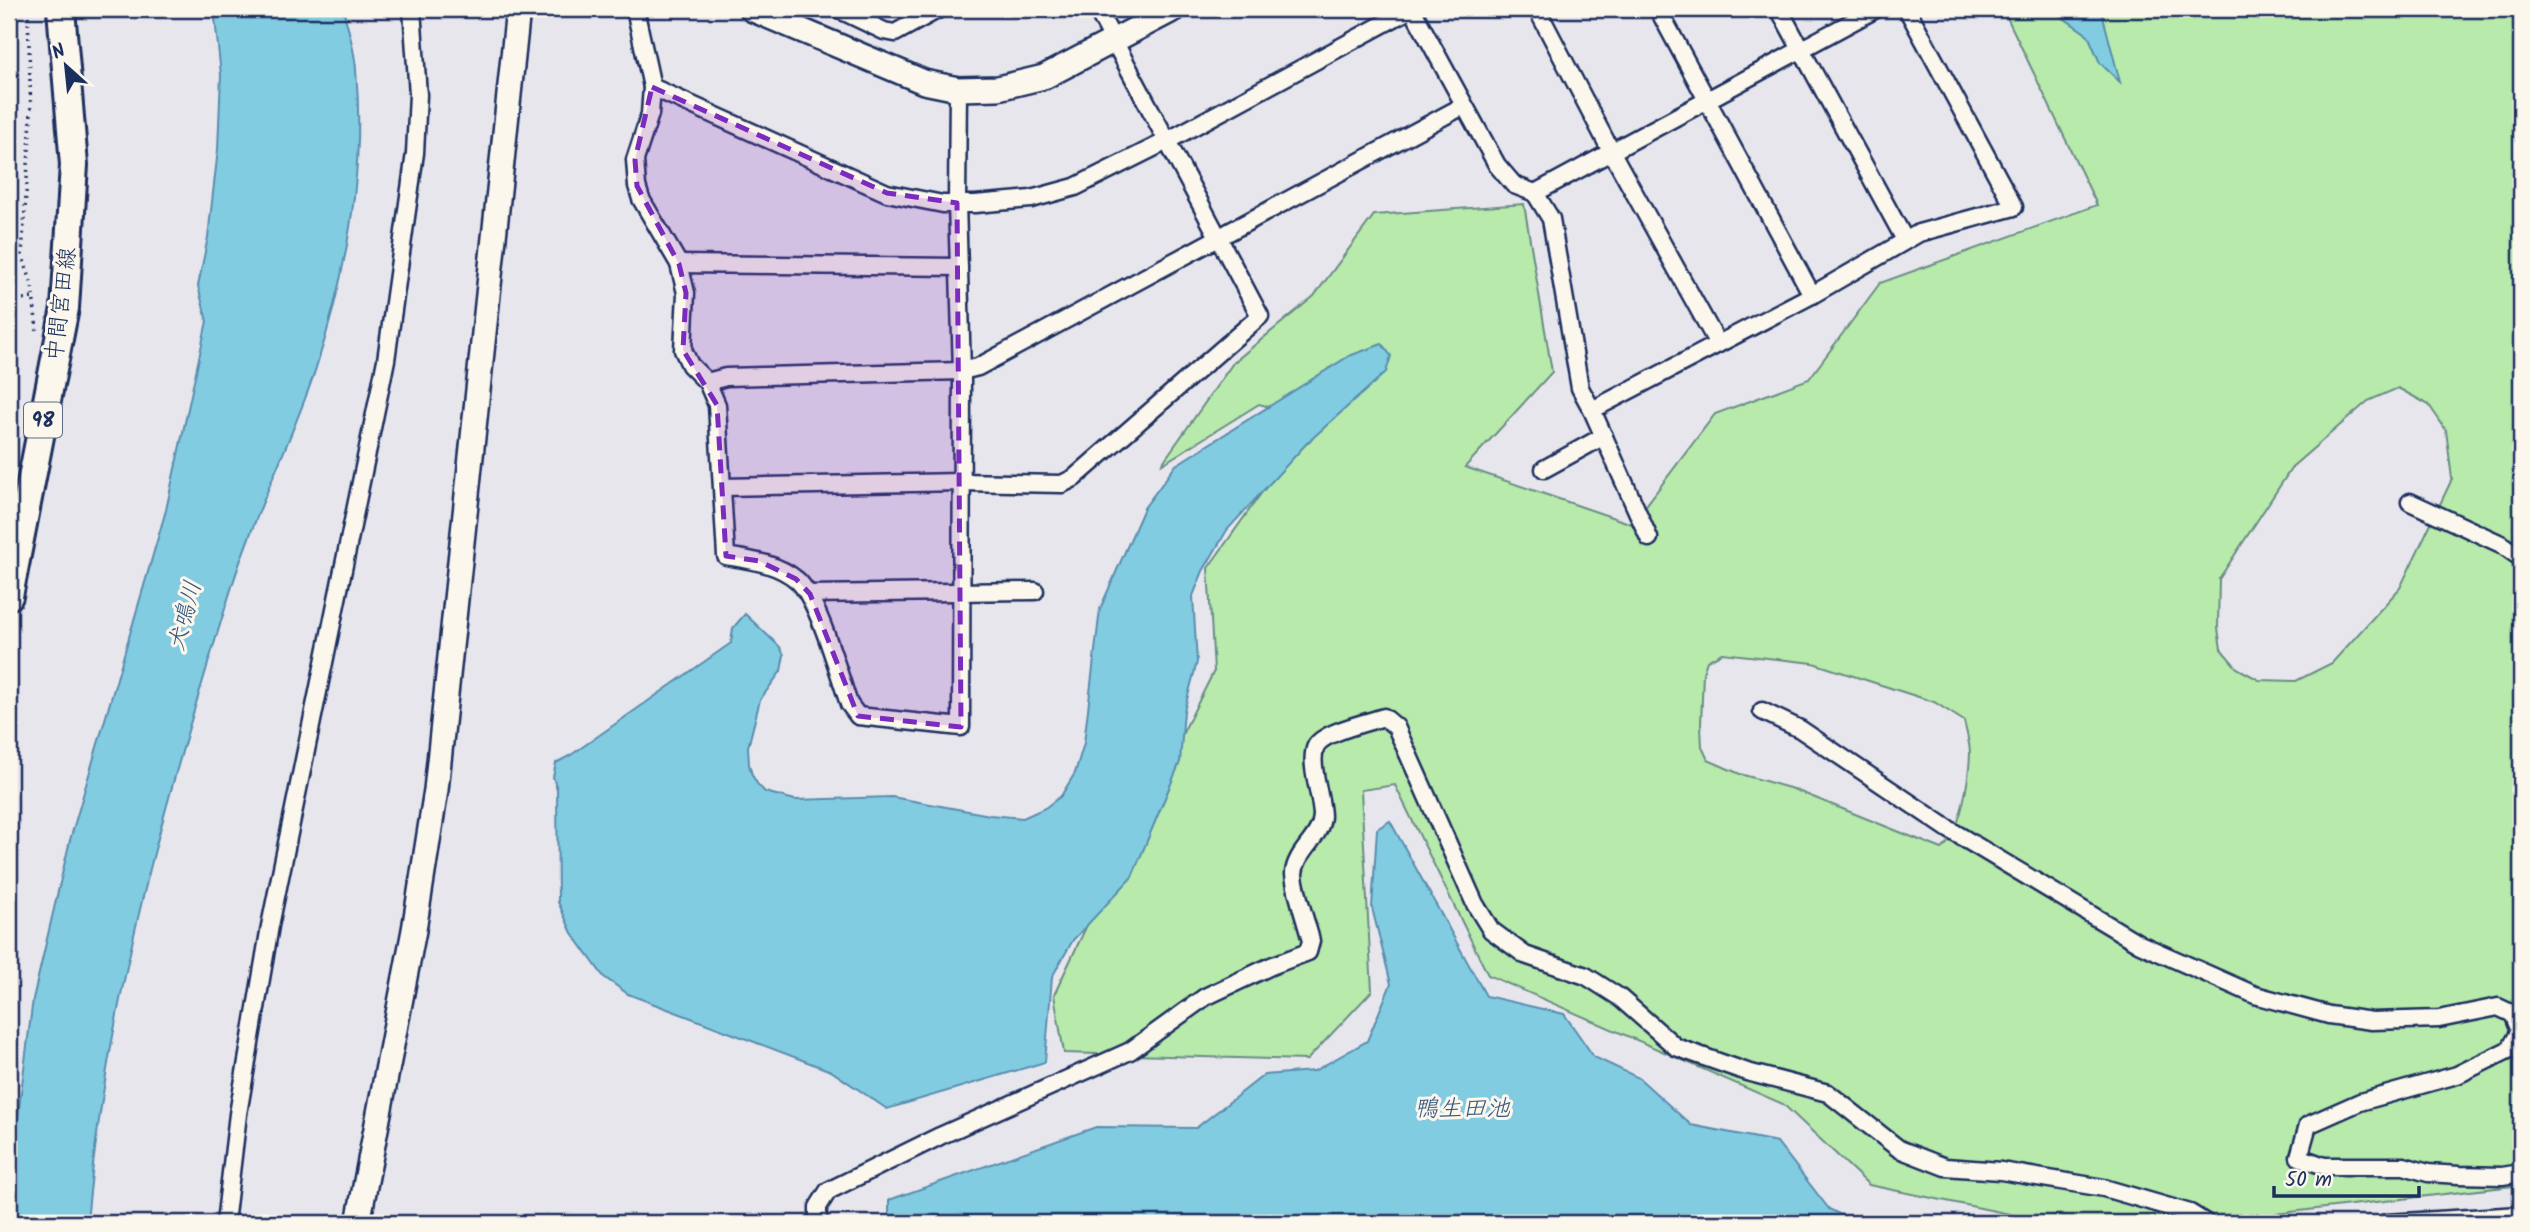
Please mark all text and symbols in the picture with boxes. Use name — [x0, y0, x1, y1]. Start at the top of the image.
north arrow — [32, 32, 102, 102]
text: N — [47, 37, 71, 69]
street label: 中間宮田線 — [37, 245, 87, 364]
road number: 98 — [24, 402, 62, 438]
water label: 犬鳴川 — [157, 577, 214, 656]
water label: 鴨生田池 — [1414, 1090, 1511, 1129]
scale bar — [2274, 1155, 2420, 1199]
text: 50 m — [2285, 1164, 2332, 1197]

